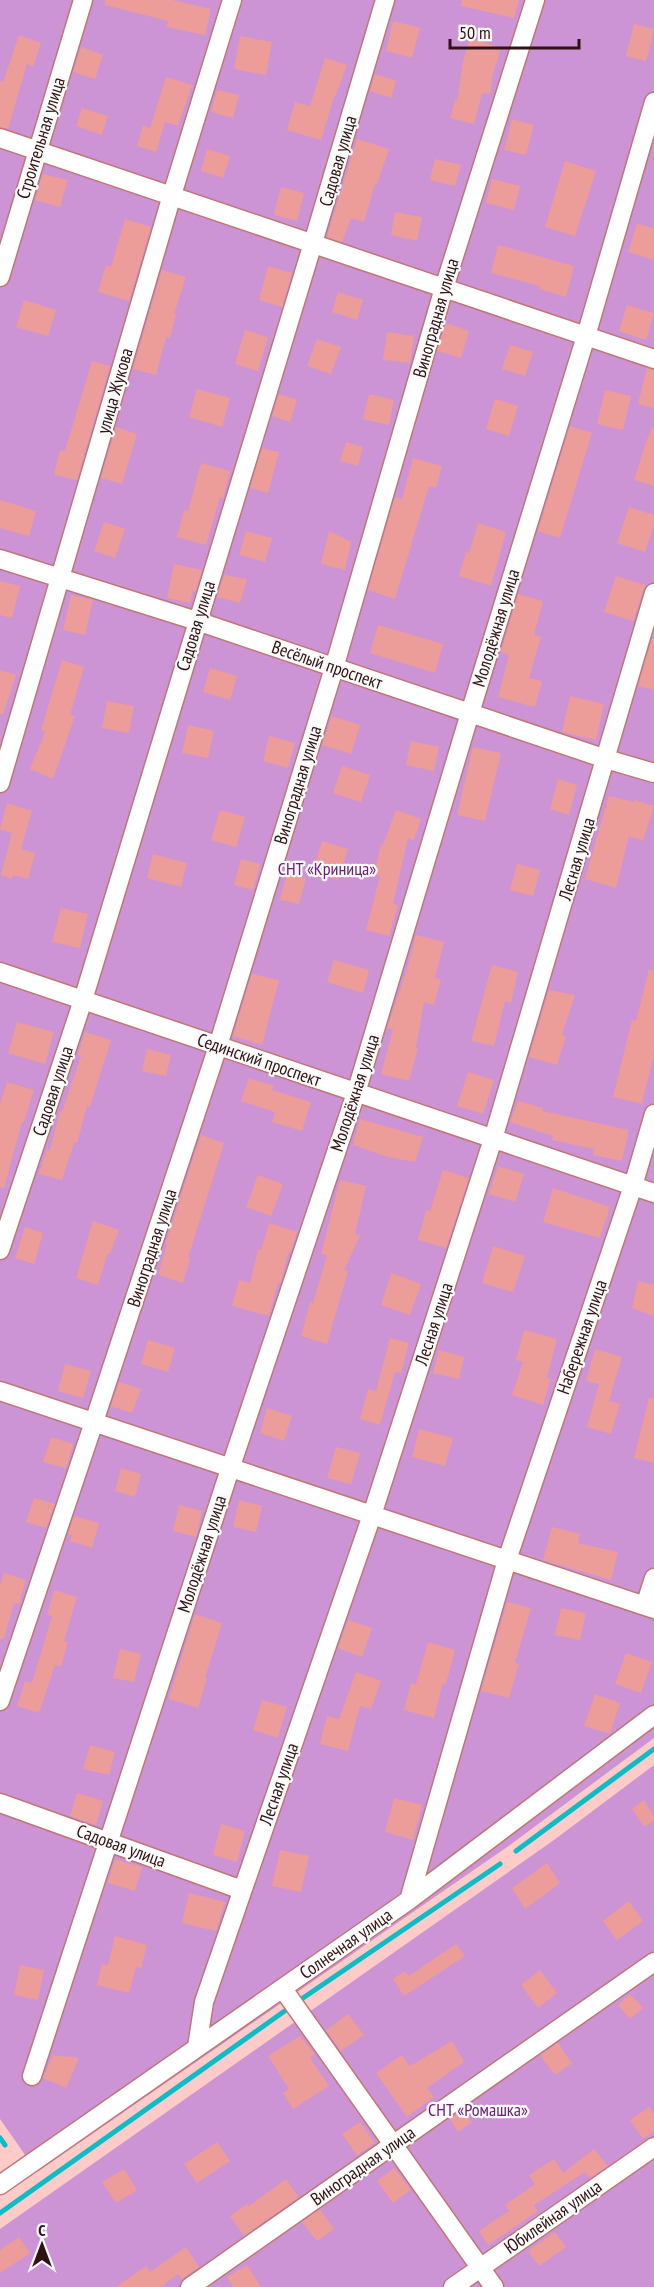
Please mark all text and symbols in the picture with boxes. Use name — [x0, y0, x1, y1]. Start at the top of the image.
scale bar — [450, 12, 579, 50]
text: 50 m — [459, 21, 491, 44]
street label: Строительная улица — [11, 74, 70, 201]
street label: Садовая улица — [314, 113, 361, 209]
street label: Виноградная улица — [408, 256, 464, 380]
street label: улица Жукова — [91, 345, 138, 436]
street label: Молодёжная улица — [467, 566, 524, 689]
street label: Садовая улица — [171, 578, 220, 674]
street label: Весёлый проспект — [269, 635, 386, 694]
street label: Виноградная улица — [269, 723, 326, 847]
street label: Лесная улица — [553, 815, 600, 904]
park label: СНТ «Криница» — [278, 857, 376, 880]
street label: Сединский проспект — [194, 1028, 324, 1092]
street label: Молодёжная улица — [325, 1031, 384, 1154]
street label: Садовая улица — [27, 1043, 78, 1139]
street label: Виноградная улица — [122, 1186, 181, 1310]
street label: Набережная улица — [551, 1277, 612, 1397]
street label: Лесная улица — [409, 1280, 458, 1369]
street label: Молодёжная улица — [172, 1492, 231, 1615]
street label: Лесная улица — [253, 1740, 303, 1829]
street label: Садовая улица — [73, 1819, 169, 1872]
street label: Солнечная улица — [295, 1903, 396, 1984]
park label: СНТ «Ромашка» — [428, 2098, 528, 2121]
street label: Виноградная улица — [306, 2121, 420, 2210]
street label: Юбилейная улица — [499, 2175, 606, 2259]
north arrow — [12, 2215, 72, 2275]
text: С — [38, 2220, 46, 2240]

